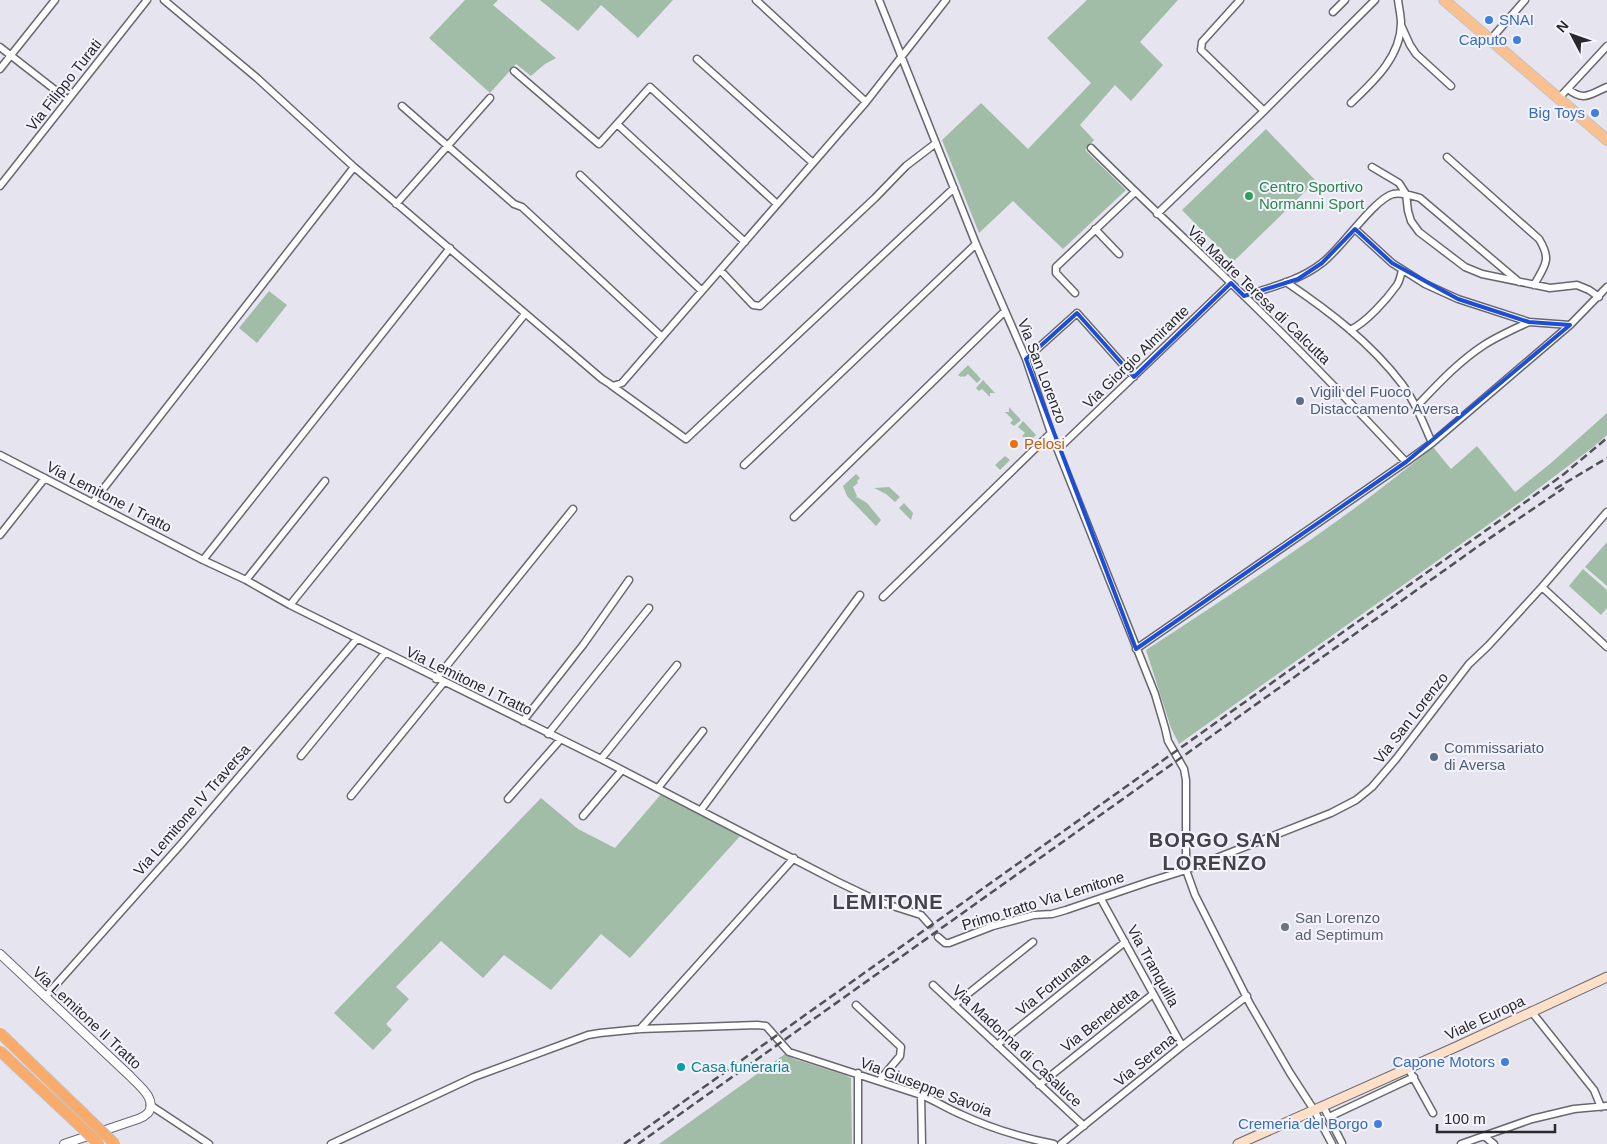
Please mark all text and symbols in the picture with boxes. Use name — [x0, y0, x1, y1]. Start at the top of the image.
north arrow — [1547, 10, 1597, 60]
place label: SNAI — [1499, 11, 1534, 28]
marker: SNAI — [1483, 14, 1495, 26]
text: N — [1553, 17, 1572, 36]
place label: Caputo — [1459, 31, 1507, 48]
marker: Caputo — [1511, 34, 1523, 46]
street label: Via Filippo Turati — [23, 36, 105, 134]
place label: Big Toys — [1529, 104, 1585, 121]
marker: Big Toys — [1589, 107, 1601, 119]
place label: Centro Sportivo Normanni Sport — [1259, 178, 1365, 212]
marker: Centro Sportivo Normanni Sport — [1243, 190, 1255, 202]
street label: Via Madre Teresa di Calcutta — [1184, 222, 1335, 368]
street label: Via Giorgio Almirante — [1079, 302, 1192, 412]
street label: Via San Lorenzo — [1015, 316, 1070, 426]
place label: Vigili del Fuoco Distaccamento Aversa — [1310, 383, 1460, 417]
marker: Vigili del Fuoco Distaccamento Aversa — [1294, 395, 1306, 407]
place label: Pelosi — [1024, 435, 1065, 452]
marker: Pelosi — [1008, 438, 1020, 450]
street label: Via Lemitone I Tratto — [44, 458, 175, 535]
street label: Via Lemitone I Tratto — [403, 643, 535, 718]
street label: Via San Lorenzo — [1370, 669, 1451, 767]
place label: Commissariato di Aversa — [1444, 739, 1544, 773]
street label: Via Lemitone IV Traversa — [130, 740, 254, 879]
marker: Commissariato di Aversa — [1428, 751, 1440, 763]
district label: BORGO SAN LORENZO — [1149, 829, 1281, 874]
street label: Primo tratto Via Lemitone — [960, 868, 1126, 933]
district label: LEMITONE — [833, 891, 943, 913]
place label: San Lorenzo ad Septimum — [1295, 909, 1383, 943]
marker: San Lorenzo ad Septimum — [1279, 921, 1291, 933]
street label: Via Tranquilla — [1124, 922, 1183, 1010]
street label: Via Fortunata — [1012, 948, 1093, 1018]
street label: Via Lemitone II Tratto — [30, 963, 145, 1072]
street label: Via Madonna di Casaluce — [949, 981, 1086, 1110]
street label: Via Benedetta — [1057, 984, 1142, 1055]
street label: Viale Europa — [1442, 991, 1528, 1043]
street label: Via Serena — [1111, 1029, 1179, 1089]
place label: Capone Motors — [1392, 1053, 1495, 1070]
street label: Via Giuseppe Savoia — [858, 1054, 995, 1120]
marker: Capone Motors — [1499, 1056, 1511, 1068]
place label: Casa funeraria — [691, 1058, 790, 1075]
marker: Casa funeraria — [675, 1061, 687, 1073]
scale bar — [1437, 1102, 1554, 1134]
text: 100 m — [1444, 1110, 1486, 1127]
place label: Cremeria del Borgo — [1238, 1115, 1368, 1132]
marker: Cremeria del Borgo — [1372, 1118, 1384, 1130]

